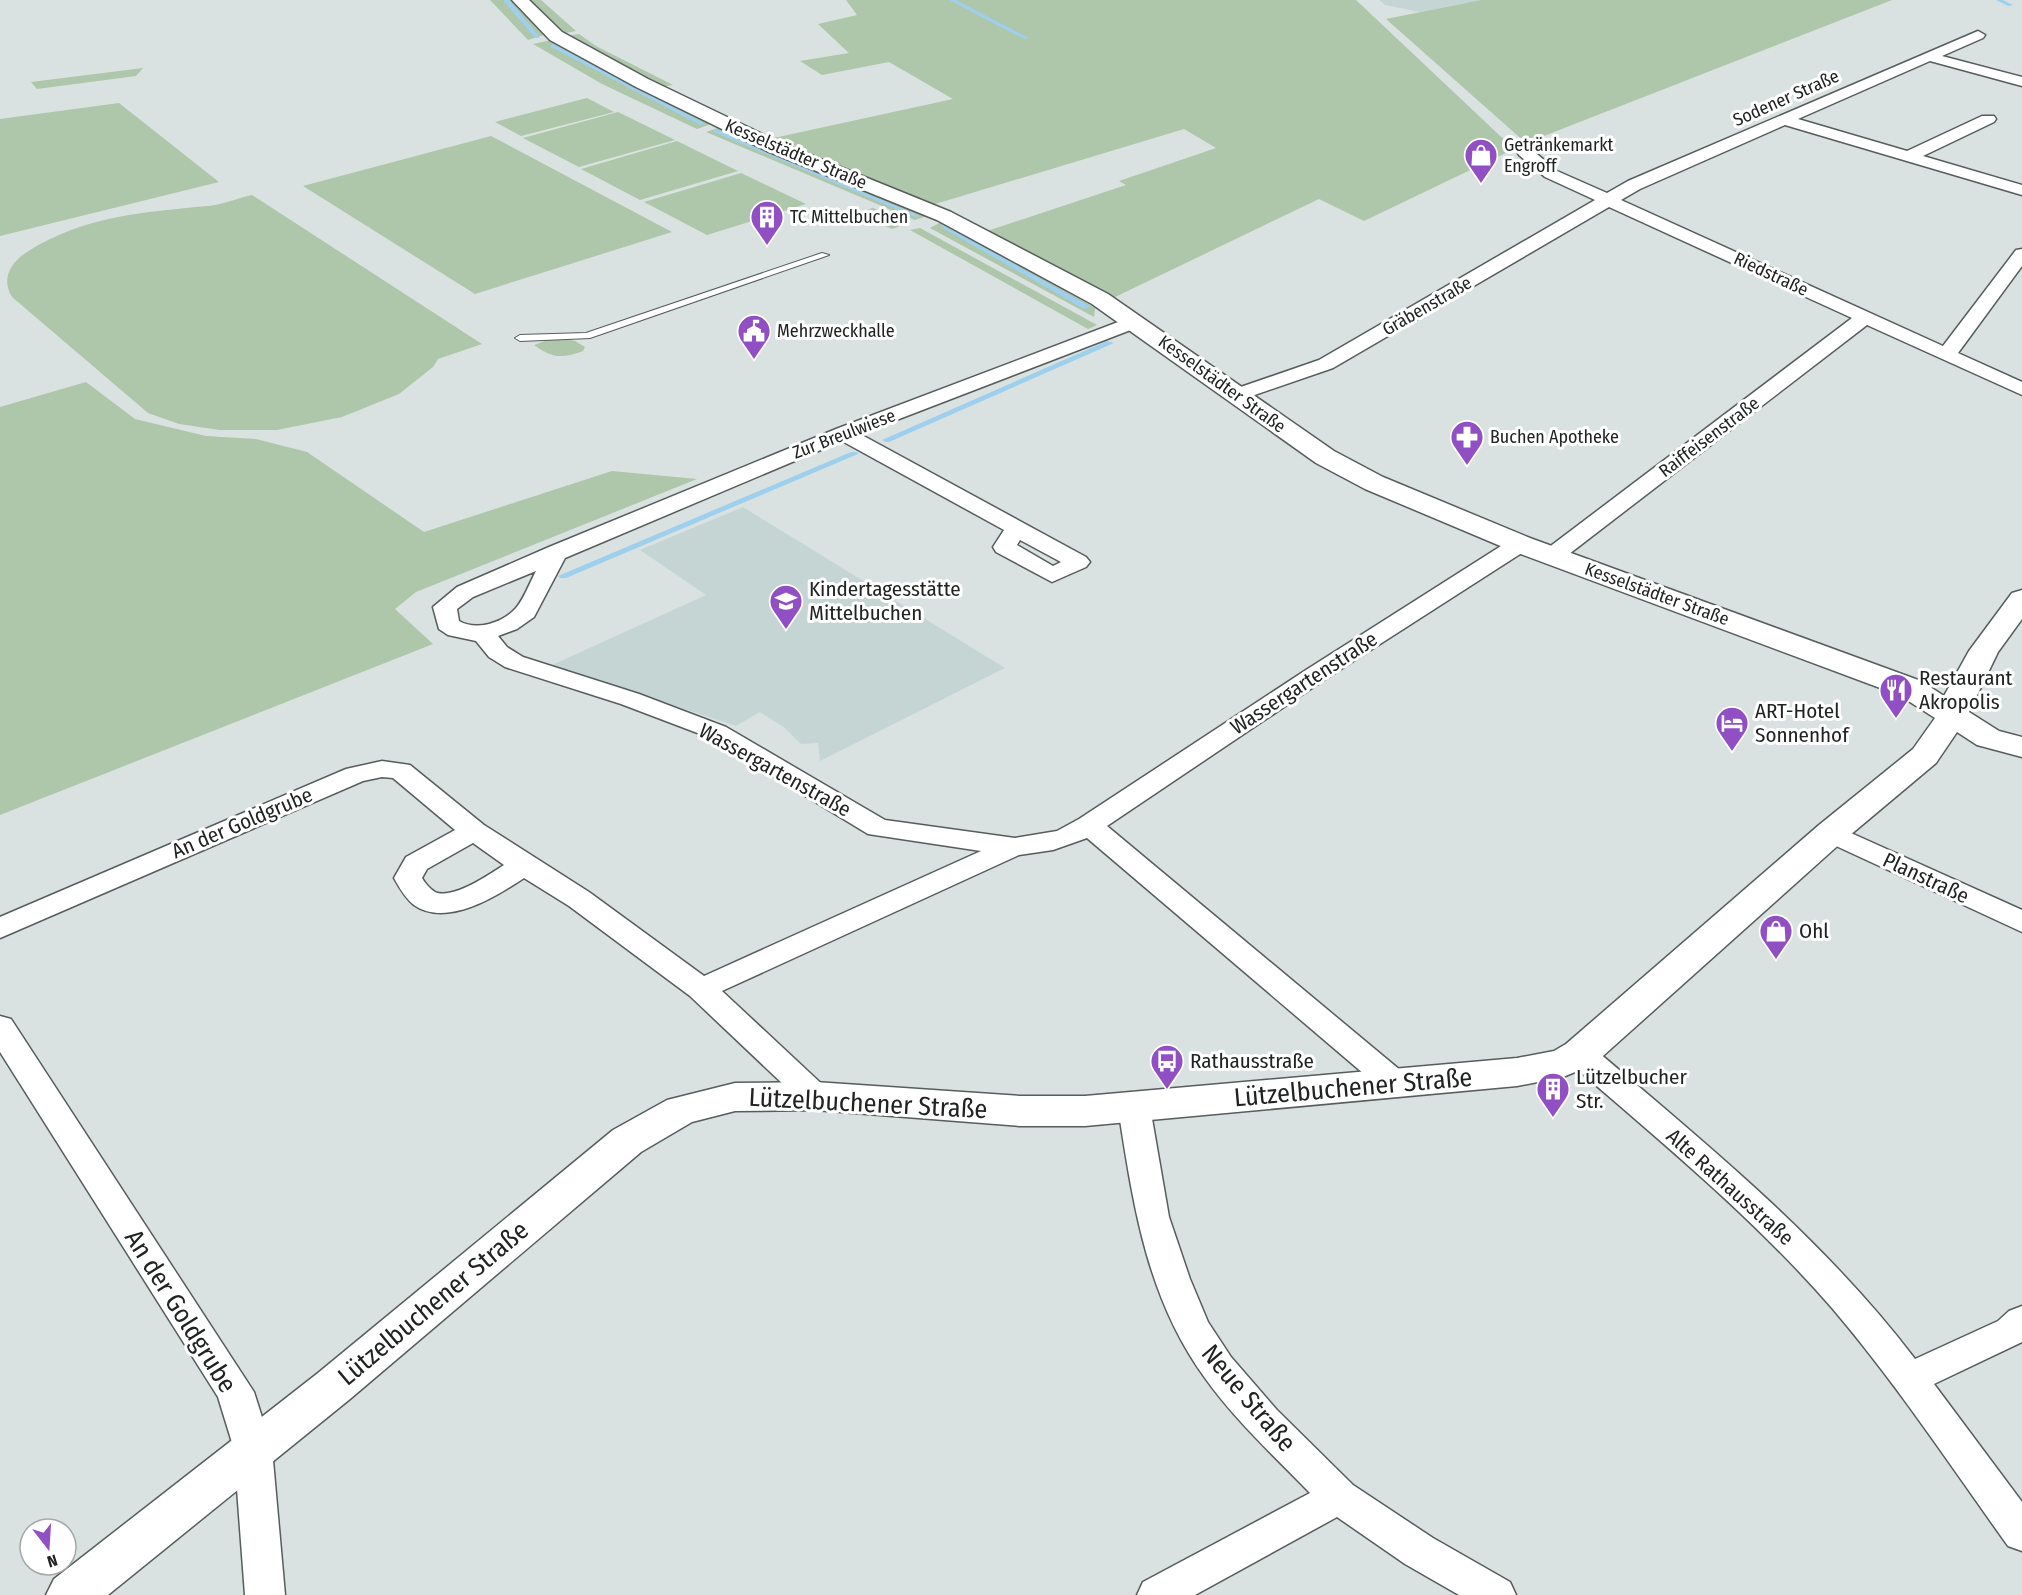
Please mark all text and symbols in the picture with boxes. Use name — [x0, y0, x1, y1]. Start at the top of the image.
street label: Sodener Straße — [1730, 65, 1843, 131]
street label: Kesselstädter Straße — [722, 114, 870, 194]
place label: Getränkemarkt Engroff — [1504, 134, 1614, 177]
shop icon: Getränkemarkt Engroff — [1463, 137, 1499, 184]
building icon: TC Mittelbuchen — [749, 199, 785, 246]
place label: TC Mittelbuchen — [790, 206, 908, 228]
street label: Riedstraße — [1730, 247, 1812, 301]
street label: Gräbenstraße — [1378, 272, 1476, 340]
public building icon: Mehrzweckhalle — [736, 313, 772, 360]
place label: Mehrzweckhalle — [777, 320, 895, 342]
street label: Kesselstädter Straße — [1154, 330, 1290, 438]
street label: Raiffeisenstraße — [1654, 392, 1764, 482]
street label: Zur Breulwiese — [789, 404, 899, 464]
pharmacy icon: Buchen Apotheke — [1449, 419, 1485, 466]
place label: Buchen Apotheke — [1490, 426, 1619, 448]
street label: Kesselstädter Straße — [1582, 558, 1732, 630]
place label: Kindertagesstätte Mittelbuchen — [809, 576, 961, 626]
school or university icon: Kindertagesstätte Mittelbuchen — [768, 583, 804, 630]
street label: Wassergartenstraße — [1226, 626, 1382, 740]
place label: Restaurant Akropolis — [1919, 665, 2012, 715]
restaurant icon: Restaurant Akropolis — [1878, 672, 1914, 719]
place label: ART-Hotel Sonnenhof — [1755, 698, 1850, 748]
hotel icon: ART-Hotel Sonnenhof — [1714, 705, 1750, 752]
street label: Wassergartenstraße — [694, 717, 856, 823]
street label: An der Goldgrube — [168, 782, 316, 864]
street label: Planstraße — [1879, 847, 1973, 909]
shop icon: Ohl — [1758, 913, 1794, 960]
place label: Ohl — [1799, 918, 1829, 944]
bus stop icon: Rathausstraße — [1149, 1043, 1185, 1090]
place label: Rathausstraße — [1190, 1048, 1314, 1074]
street label: Lützelbuchener Straße — [1233, 1062, 1473, 1113]
place label: Lützelbucher Str. — [1576, 1064, 1687, 1114]
building icon: Lützelbucher Str. — [1535, 1071, 1571, 1118]
street label: Lützelbuchener Straße — [748, 1082, 988, 1125]
street label: Alte Rathausstraße — [1661, 1123, 1799, 1251]
street label: Lützelbuchener Straße — [332, 1215, 535, 1392]
street label: An der Goldgrube — [118, 1224, 243, 1398]
street label: Neue Straße — [1195, 1338, 1302, 1458]
north arrow — [18, 1517, 78, 1577]
text: N — [45, 1550, 60, 1571]

